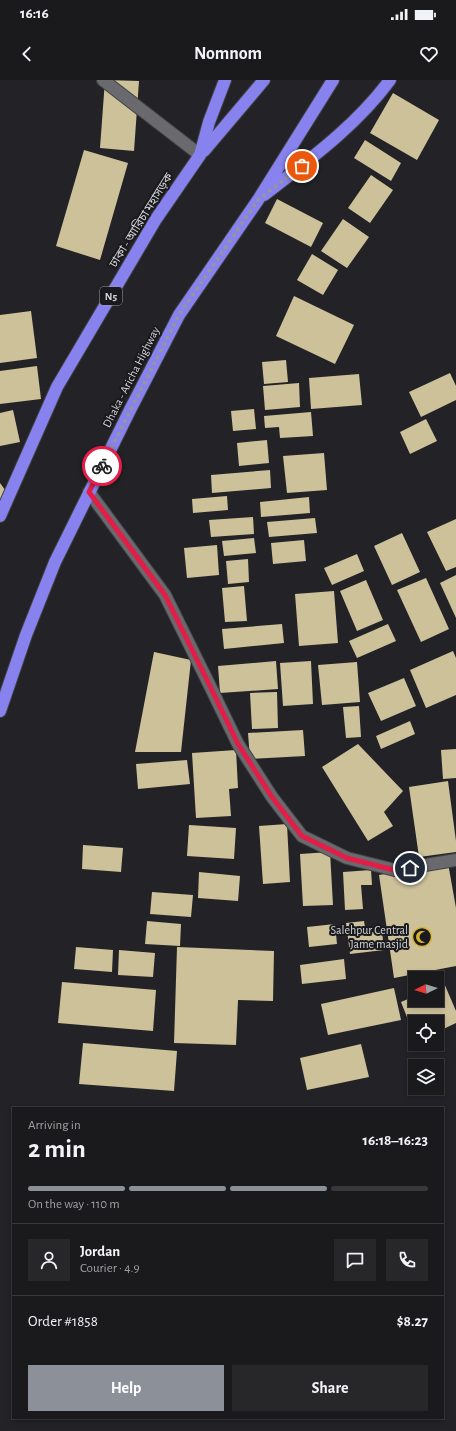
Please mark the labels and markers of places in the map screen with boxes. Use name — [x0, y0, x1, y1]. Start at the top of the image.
pin — [285, 149, 319, 183]
pin — [393, 851, 427, 885]
place label: Salehpur Central Jame masjid — [331, 924, 408, 951]
mosque icon: Salehpur Central Jame masjid — [411, 926, 433, 948]

